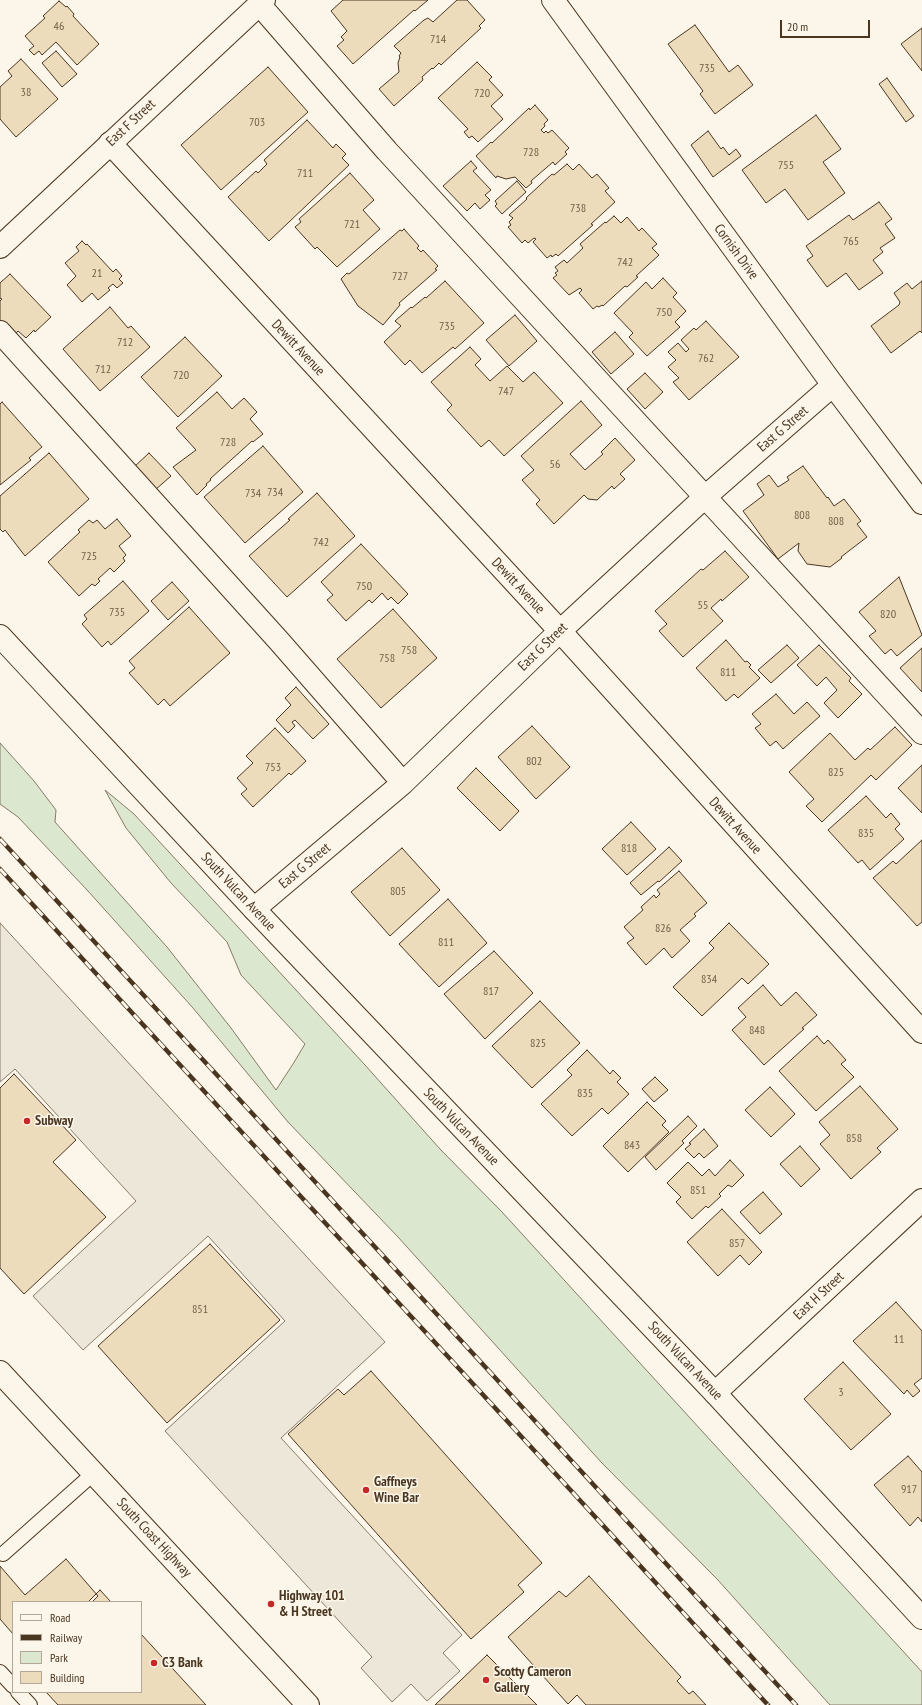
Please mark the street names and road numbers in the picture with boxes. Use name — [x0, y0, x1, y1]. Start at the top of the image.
street label: East F Street — [103, 96, 159, 150]
street label: Cornish Drive — [710, 221, 762, 283]
street label: Dewitt Avenue — [268, 317, 328, 379]
street label: East G Street — [754, 402, 812, 456]
street label: Dewitt Avenue — [488, 555, 548, 617]
street label: East G Street — [515, 619, 571, 675]
street label: Dewitt Avenue — [705, 794, 765, 858]
street label: East G Street — [276, 840, 334, 892]
street label: South Vulcan Avenue — [197, 849, 279, 935]
street label: South Vulcan Avenue — [420, 1085, 502, 1169]
street label: East H Street — [790, 1269, 848, 1323]
street label: South Vulcan Avenue — [644, 1318, 726, 1404]
street label: South Coast Highway — [113, 1495, 195, 1581]

